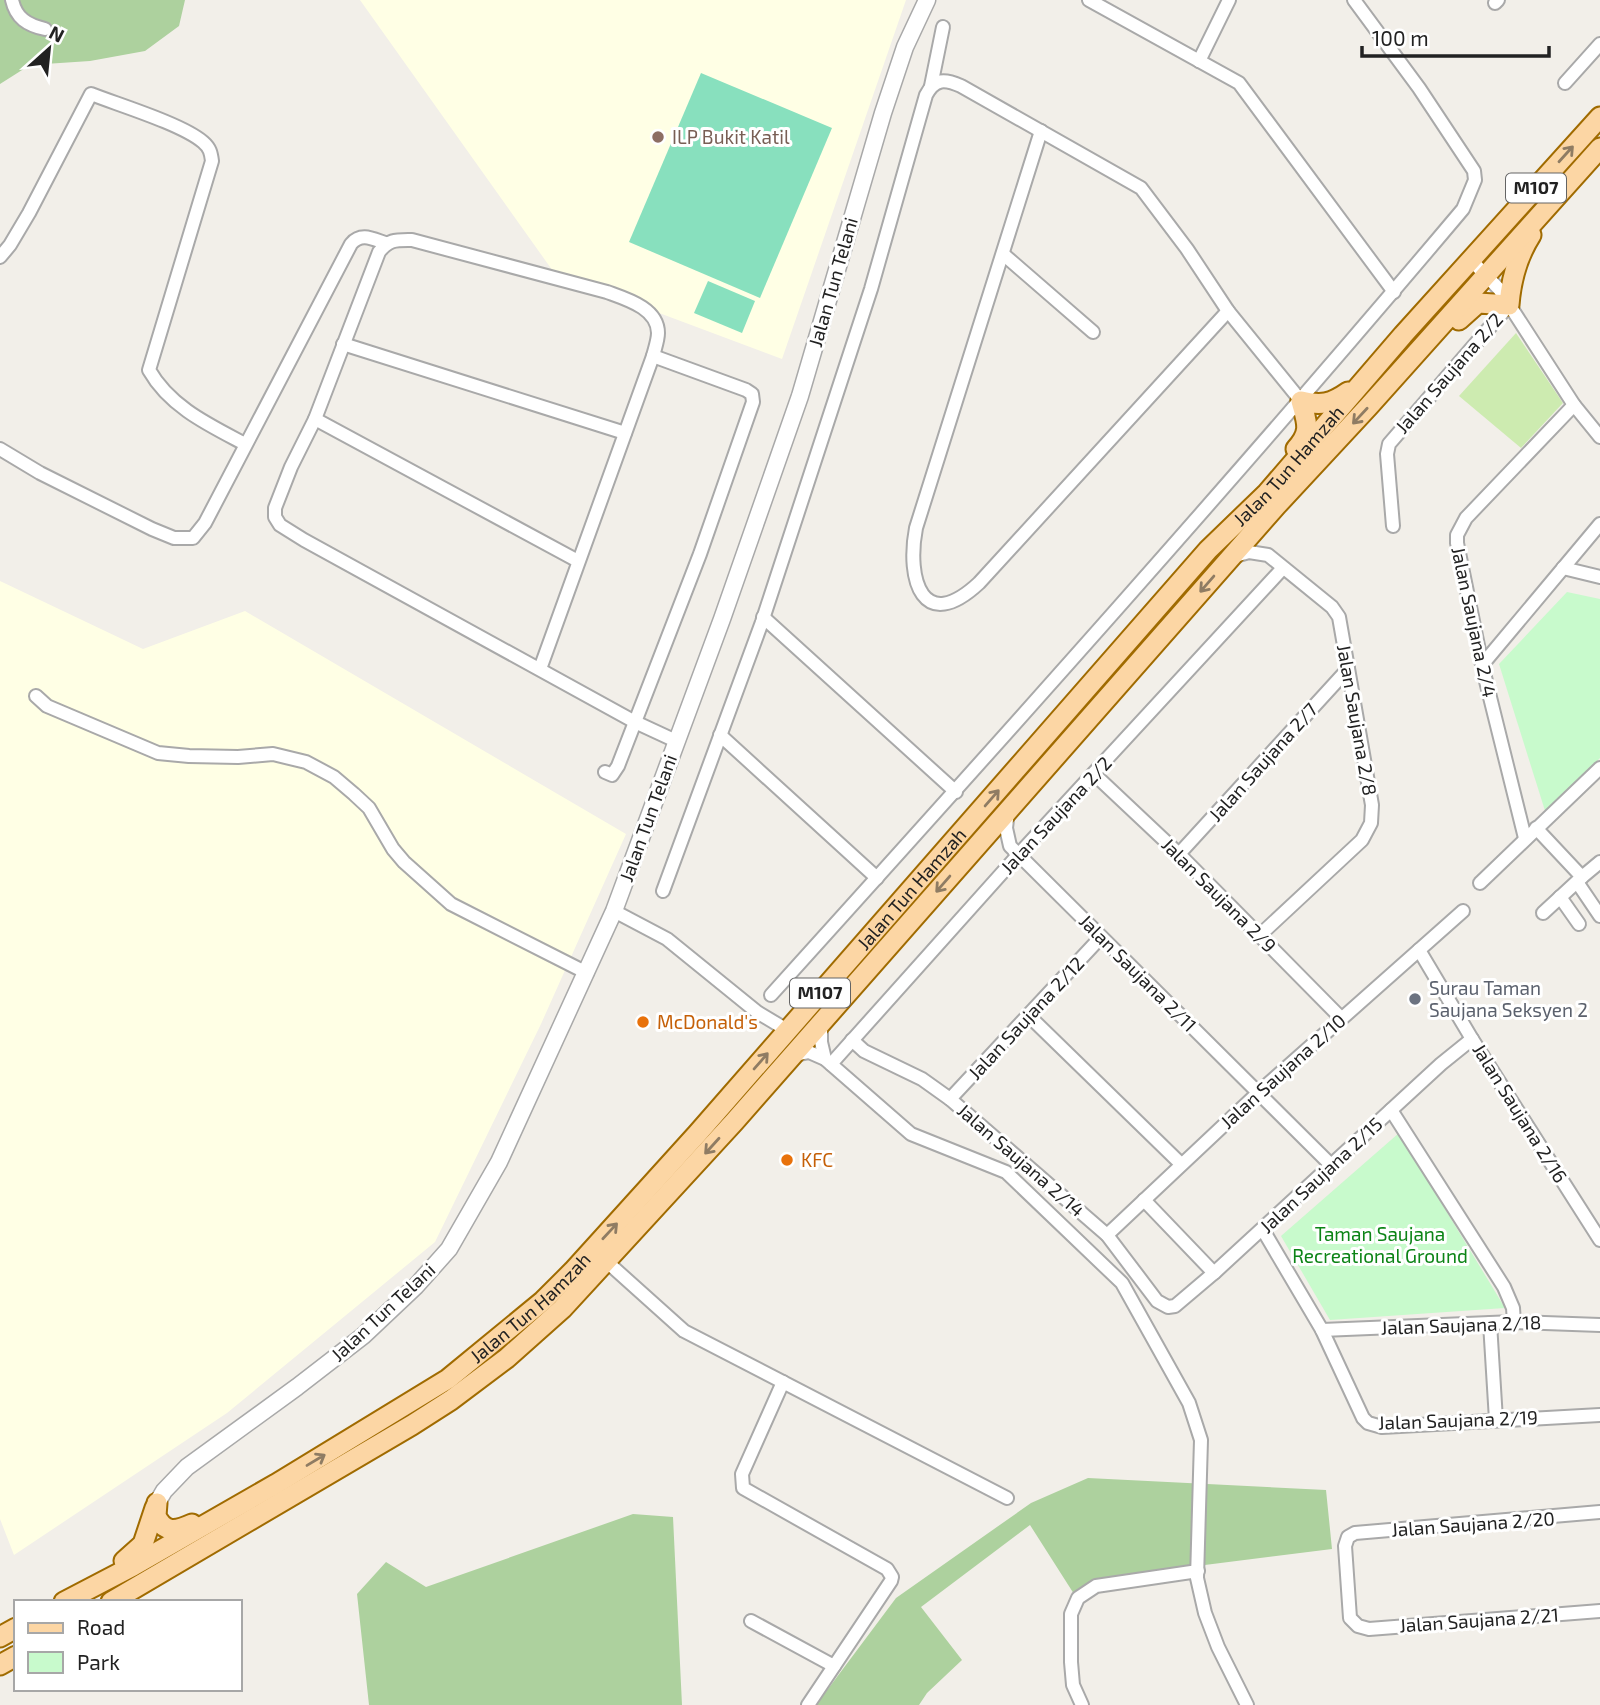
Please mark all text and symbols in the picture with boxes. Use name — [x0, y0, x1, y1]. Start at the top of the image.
north arrow — [14, 14, 84, 84]
scale bar — [1362, 14, 1549, 58]
text: N — [46, 20, 68, 47]
text: 100 m — [1372, 25, 1429, 50]
place label: ILP Bukit Katil — [672, 125, 790, 148]
marker: ILP Bukit Katil — [650, 129, 666, 145]
one-way arrow — [1558, 146, 1575, 163]
road number: M107 — [1506, 174, 1566, 202]
street label: Jalan Tun Telani — [803, 214, 862, 349]
street label: Jalan Saujana 2/2 — [1390, 308, 1507, 438]
street label: Jalan Tun Hamzah — [1228, 400, 1348, 530]
one-way arrow — [1352, 407, 1369, 424]
street label: Jalan Saujana 2/4 — [1447, 545, 1502, 699]
one-way arrow — [1199, 575, 1215, 593]
street label: Jalan Saujana 2/8 — [1333, 643, 1382, 797]
street label: Jalan Saujana 2/7 — [1203, 698, 1322, 826]
street label: Jalan Tun Telani — [614, 751, 681, 885]
street label: Jalan Saujana 2/2 — [995, 751, 1116, 878]
one-way arrow — [984, 790, 1000, 808]
street label: Jalan Tun Hamzah — [852, 823, 971, 954]
street label: Jalan Saujana 2/9 — [1157, 833, 1281, 957]
one-way arrow — [936, 874, 952, 892]
street label: Jalan Saujana 2/11 — [1075, 909, 1202, 1036]
street label: Jalan Saujana 2/12 — [963, 951, 1089, 1084]
place label: Surau Taman Saujana Seksyen 2 — [1429, 976, 1588, 1021]
road number: M107 — [790, 978, 850, 1008]
marker: Surau Taman Saujana Seksyen 2 — [1407, 991, 1423, 1007]
street label: Jalan Saujana 2/10 — [1215, 1008, 1350, 1133]
place label: McDonald's — [657, 1010, 758, 1033]
marker: McDonald's — [635, 1014, 651, 1030]
street label: Jalan Saujana 2/16 — [1468, 1039, 1573, 1187]
one-way arrow — [753, 1053, 769, 1071]
street label: Jalan Saujana 2/14 — [953, 1098, 1090, 1221]
street label: Jalan Saujana 2/15 — [1255, 1112, 1387, 1237]
one-way arrow — [703, 1137, 720, 1154]
place label: KFC — [801, 1148, 833, 1171]
marker: KFC — [779, 1152, 795, 1168]
park label: Taman Saujana Recreational Ground — [1292, 1222, 1468, 1267]
one-way arrow — [601, 1223, 618, 1240]
street label: Jalan Tun Hamzah — [465, 1248, 595, 1367]
street label: Jalan Tun Telani — [326, 1258, 439, 1366]
street label: Jalan Saujana 2/18 — [1380, 1310, 1542, 1339]
street label: Jalan Saujana 2/19 — [1378, 1405, 1538, 1434]
one-way arrow — [305, 1453, 325, 1467]
street label: Jalan Saujana 2/20 — [1391, 1506, 1555, 1541]
legend — [14, 1600, 242, 1691]
street label: Jalan Saujana 2/21 — [1398, 1602, 1559, 1637]
text: Road — [77, 1614, 125, 1639]
text: Park — [77, 1649, 120, 1674]

